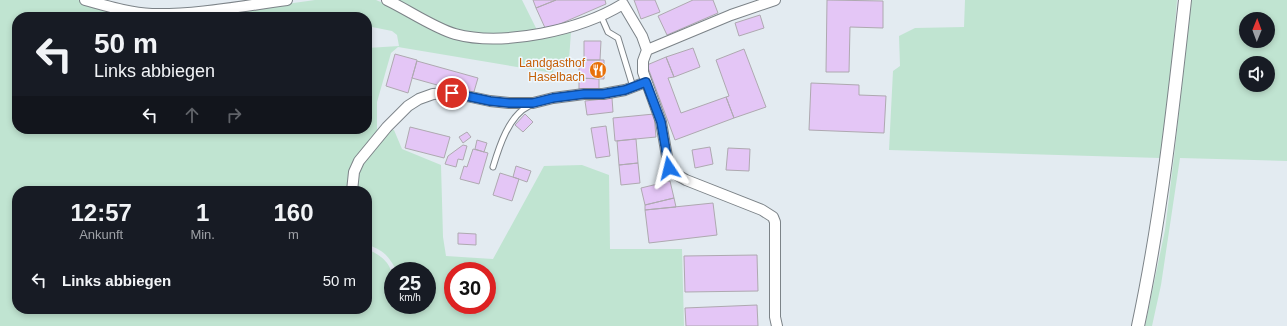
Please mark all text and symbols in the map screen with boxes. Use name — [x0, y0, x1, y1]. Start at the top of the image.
north arrow — [1239, 12, 1275, 48]
map controls — [1239, 12, 1275, 92]
icon: left — [28, 28, 80, 80]
text: 50 m — [94, 28, 158, 59]
place label: Landgasthof Haselbach — [519, 56, 586, 84]
button: sound — [1239, 56, 1275, 92]
restaurant icon: Landgasthof Haselbach — [588, 60, 608, 80]
text: Links abbiegen — [94, 61, 215, 81]
pin — [435, 76, 469, 110]
icon: arrive — [441, 82, 463, 104]
icon: left — [139, 104, 161, 126]
icon: ahead — [181, 104, 203, 126]
icon: right — [223, 104, 245, 126]
position arrow — [648, 147, 690, 189]
text: 12:57 — [71, 199, 132, 226]
text: 1 — [196, 199, 209, 226]
text: 160 — [273, 199, 314, 226]
text: Ankunft — [79, 227, 123, 242]
text: Min. — [190, 227, 215, 242]
text: m — [288, 227, 299, 242]
speed limit sign: 30 — [444, 262, 496, 314]
icon: left — [28, 269, 50, 291]
text: Links abbiegen — [62, 272, 171, 289]
text: 50 m — [323, 272, 356, 289]
text: 25 — [399, 272, 421, 294]
text: km/h — [399, 292, 421, 303]

